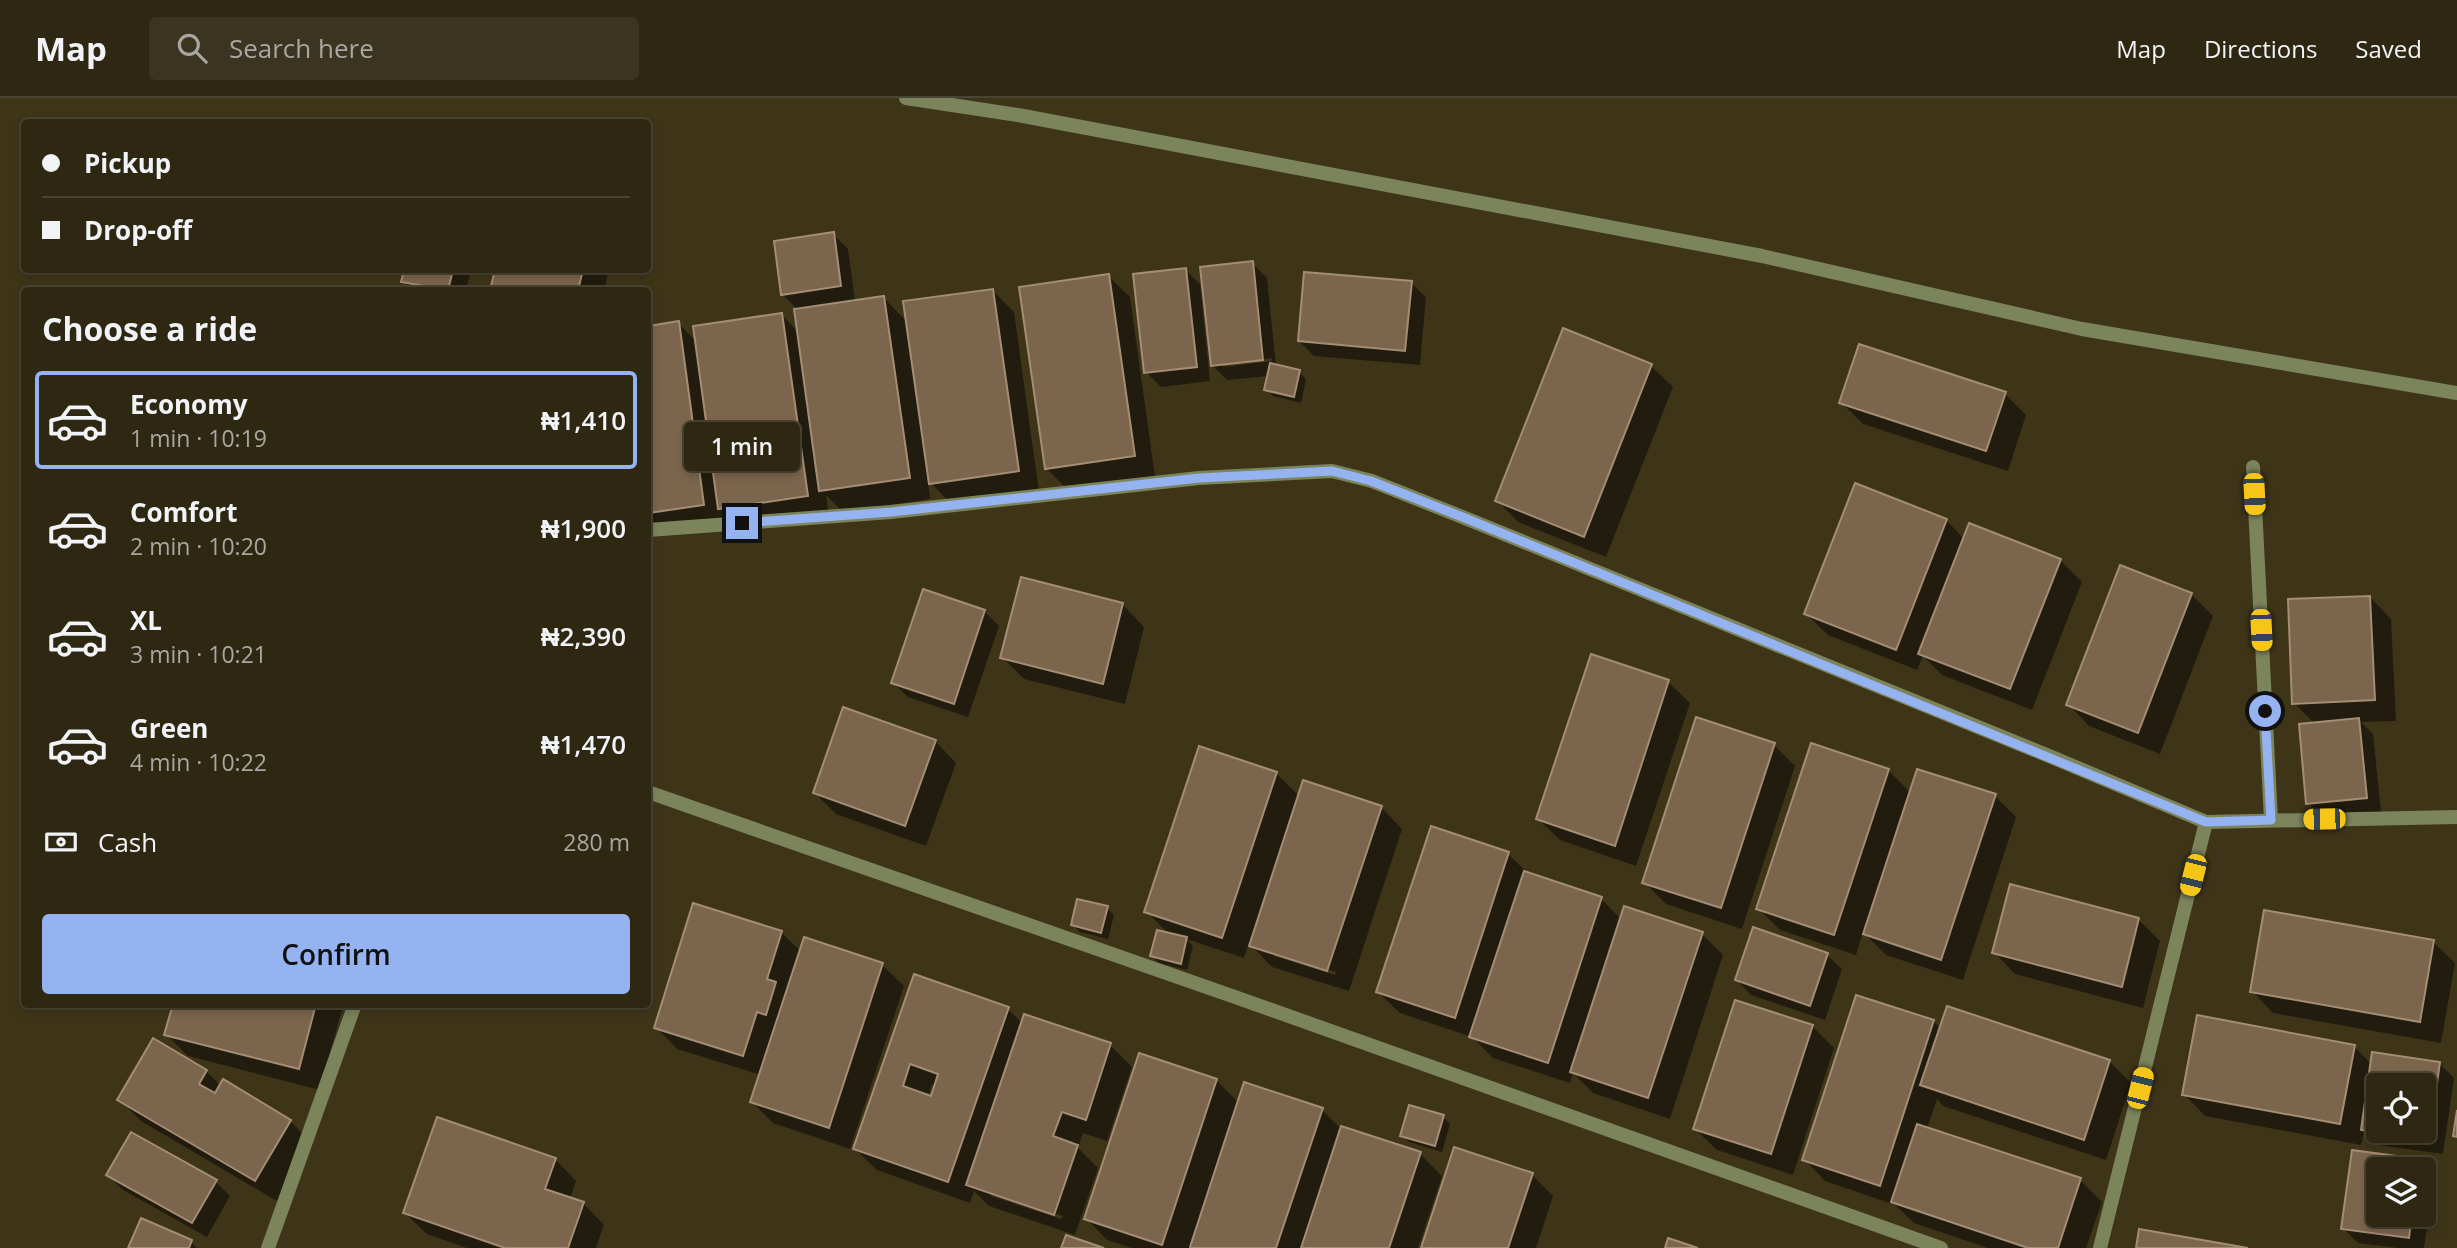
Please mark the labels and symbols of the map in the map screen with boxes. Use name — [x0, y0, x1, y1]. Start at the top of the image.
callout: 1 min — [684, 422, 800, 470]
car — [2243, 472, 2266, 516]
route end — [726, 507, 758, 539]
car — [2250, 608, 2273, 652]
route start — [2249, 695, 2281, 727]
car — [2303, 808, 2346, 830]
car — [2178, 852, 2209, 898]
car — [2125, 1065, 2156, 1111]

